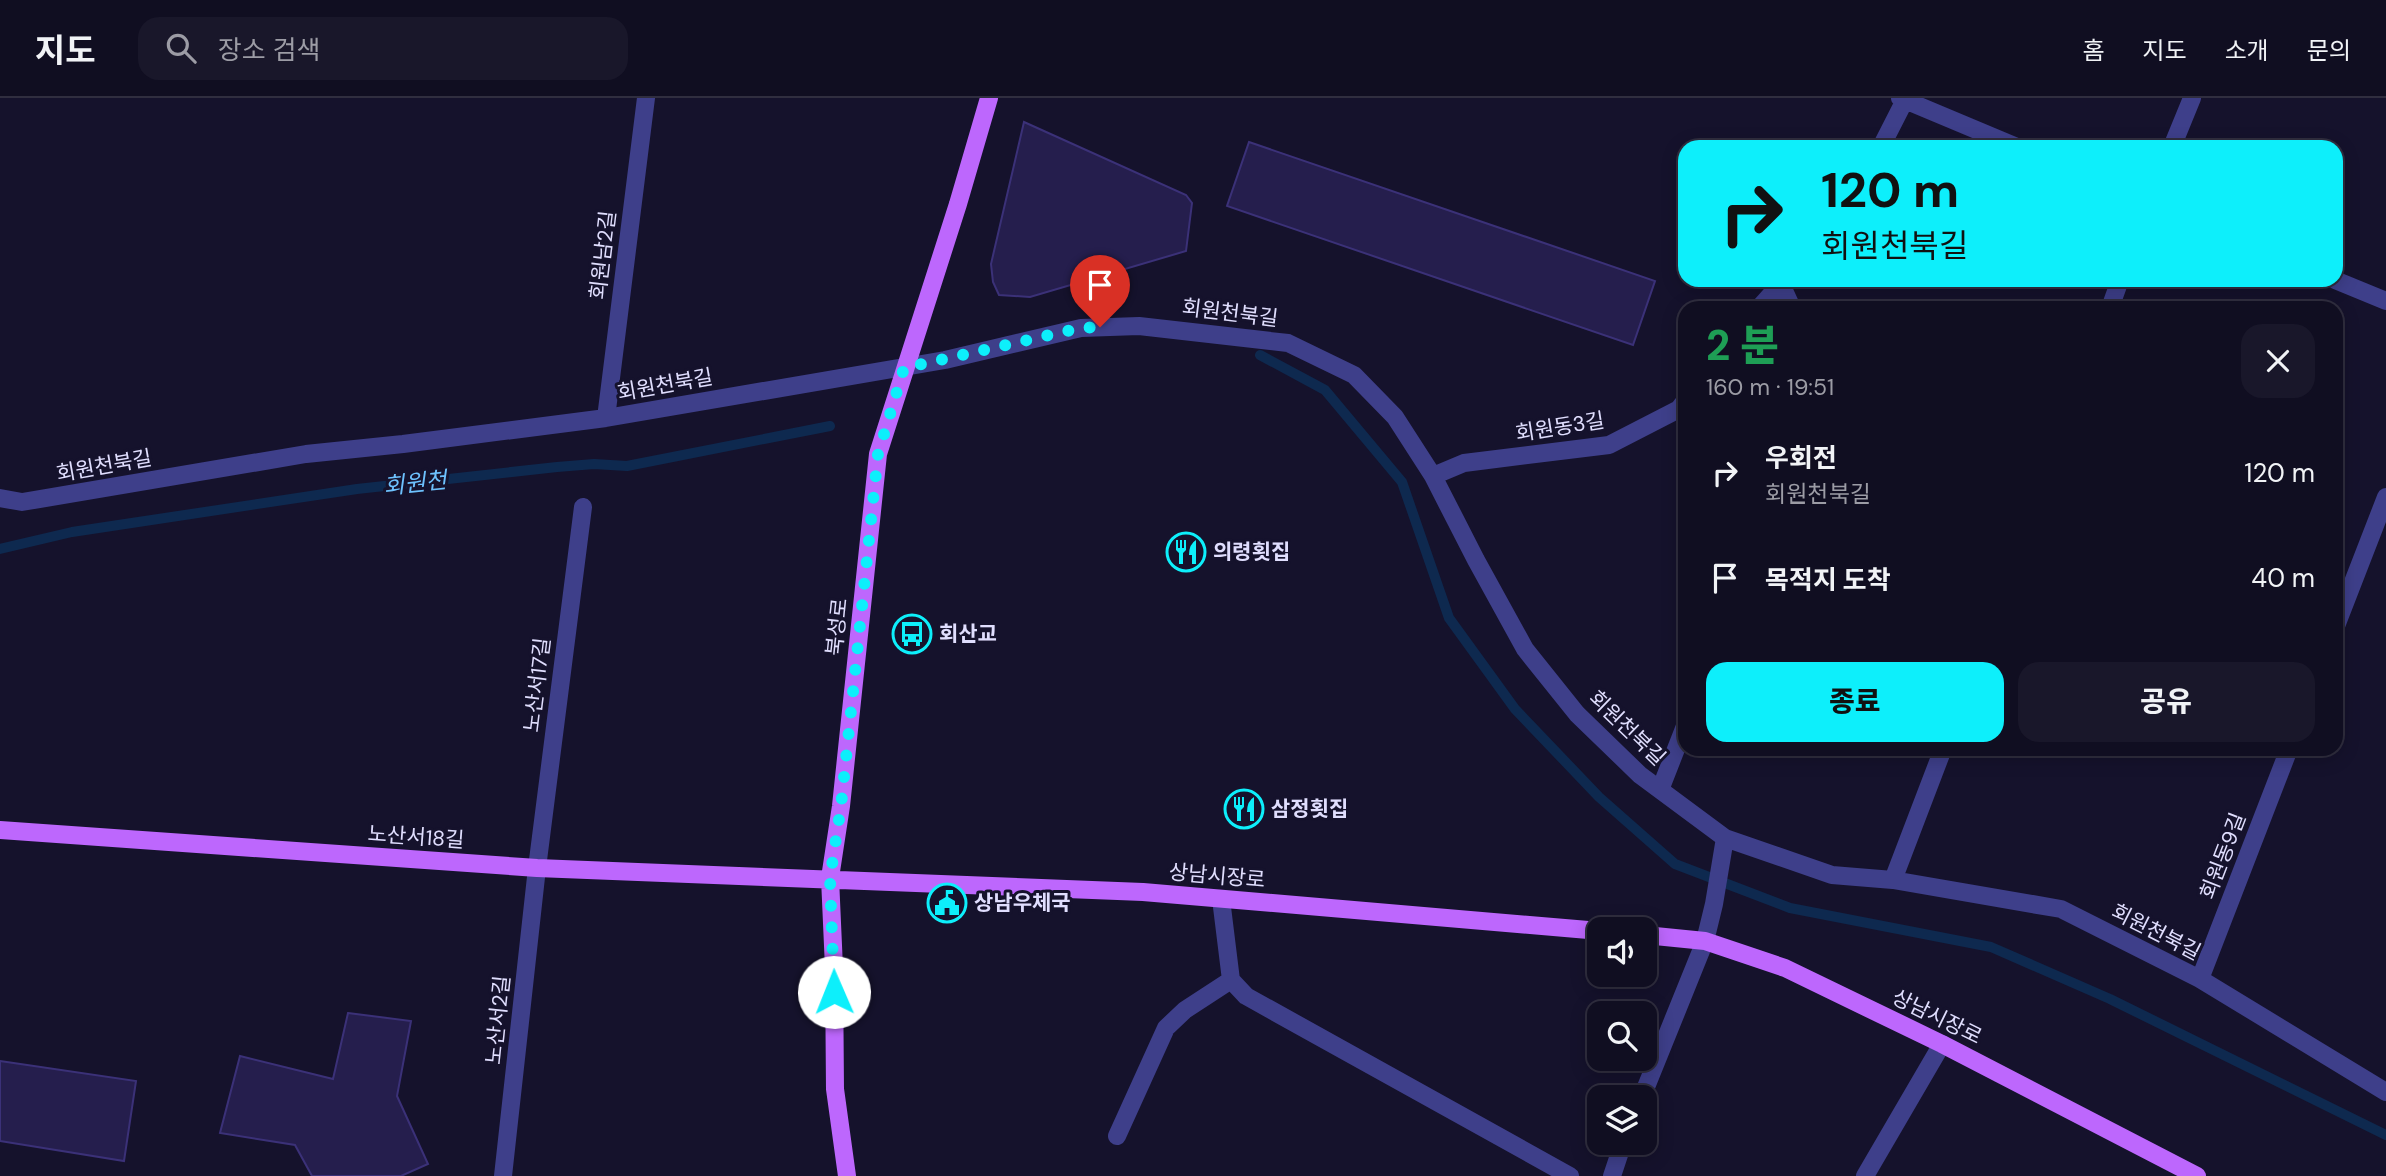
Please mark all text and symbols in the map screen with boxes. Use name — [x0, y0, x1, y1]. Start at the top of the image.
search box — [138, 17, 628, 80]
text: 지도 — [35, 29, 96, 72]
icon: search — [162, 29, 200, 67]
text: 장소 검색 — [218, 33, 320, 67]
text: 홈 — [2082, 35, 2104, 66]
text: 지도 — [2142, 35, 2187, 66]
text: 소개 — [2225, 35, 2269, 66]
text: 문의 — [2307, 35, 2351, 66]
text: 120 m — [1821, 158, 1959, 222]
icon: right — [1706, 168, 1797, 259]
street label: 회원남2길 — [584, 209, 622, 301]
text: 회원천북길 — [1821, 225, 1968, 267]
pin — [1070, 255, 1130, 327]
icon: arrive — [1081, 266, 1119, 304]
street label: 회원천북길 — [1180, 293, 1280, 333]
text: 2 분 — [1706, 318, 1779, 373]
button: close — [2241, 324, 2315, 398]
street label: 회원천북길 — [615, 363, 715, 407]
text: 160 m · 19:51 — [1706, 372, 1834, 402]
street label: 회원동3길 — [1514, 406, 1606, 448]
text: 우회전 — [1765, 441, 1837, 475]
street label: 회원천북길 — [54, 444, 154, 488]
icon: right — [1706, 454, 1744, 492]
text: 120 m — [2244, 456, 2315, 490]
water label: 회원천 — [382, 464, 451, 501]
text: 회원천북길 — [1765, 479, 1871, 509]
restaurant icon: 의령횟집 — [1165, 531, 1207, 573]
place label: 의령횟집 — [1213, 538, 1290, 566]
icon: arrive — [1706, 559, 1744, 597]
text: 40 m — [2251, 561, 2315, 595]
text: 목적지 도착 — [1765, 563, 1891, 597]
street label: 북성로 — [820, 597, 854, 657]
bus stop icon: 회산교 — [891, 613, 933, 655]
place label: 회산교 — [939, 620, 997, 648]
street label: 노산서17길 — [517, 636, 557, 734]
button: 종료 — [1706, 662, 2004, 742]
button: 공유 — [2018, 662, 2315, 742]
street label: 회원천북길 — [1583, 684, 1671, 772]
restaurant icon: 삼정횟집 — [1223, 788, 1265, 830]
place label: 삼정횟집 — [1271, 795, 1348, 823]
street label: 회원동9길 — [2194, 809, 2252, 903]
street label: 노산서18길 — [367, 820, 465, 854]
street label: 상남시장로 — [1168, 858, 1266, 894]
public building icon: 상남우체국 — [926, 882, 968, 924]
place label: 상남우체국 — [974, 889, 1071, 917]
street label: 회원천북길 — [2107, 898, 2205, 966]
map controls — [1587, 917, 1657, 1155]
button: sound — [1587, 917, 1657, 987]
position arrow — [797, 955, 871, 1029]
street label: 노산서2길 — [479, 974, 517, 1066]
street label: 상남시장로 — [1887, 983, 1987, 1051]
button: search — [1587, 1001, 1657, 1071]
button: layers — [1587, 1085, 1657, 1155]

